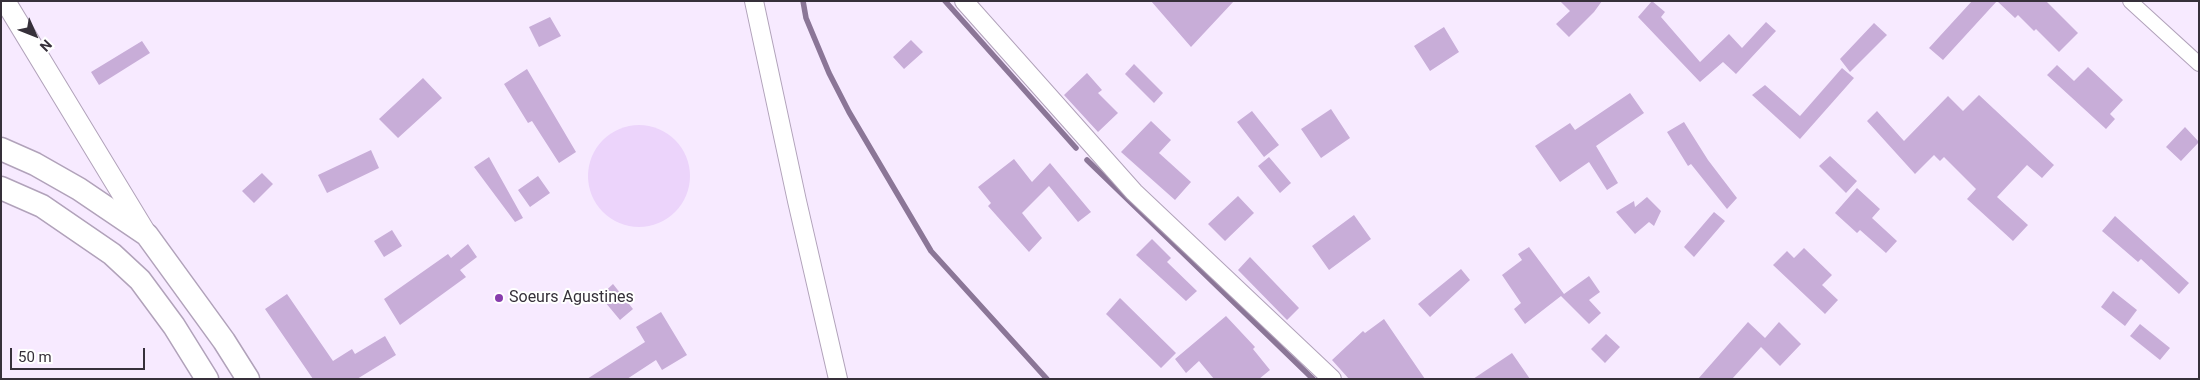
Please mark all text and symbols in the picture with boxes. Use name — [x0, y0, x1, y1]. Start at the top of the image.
north arrow — [10, 10, 60, 60]
text: N — [37, 36, 55, 55]
place label: Soeurs Agustines — [509, 288, 634, 308]
marker: Soeurs Agustines — [493, 292, 505, 304]
scale bar — [12, 338, 148, 370]
text: 50 m — [18, 348, 52, 366]

